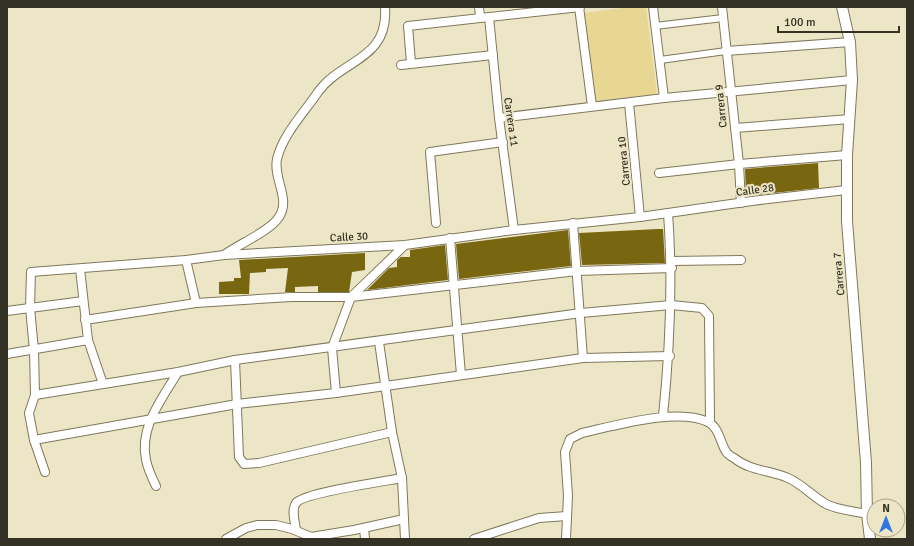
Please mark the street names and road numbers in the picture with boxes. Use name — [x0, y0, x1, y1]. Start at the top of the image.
street label: Carrera 9 — [712, 84, 730, 128]
street label: Carrera 11 — [501, 97, 521, 147]
street label: Carrera 10 — [615, 136, 633, 186]
street label: Calle 28 — [735, 181, 775, 199]
street label: Calle 30 — [330, 230, 368, 244]
street label: Carrera 7 — [831, 252, 847, 296]

